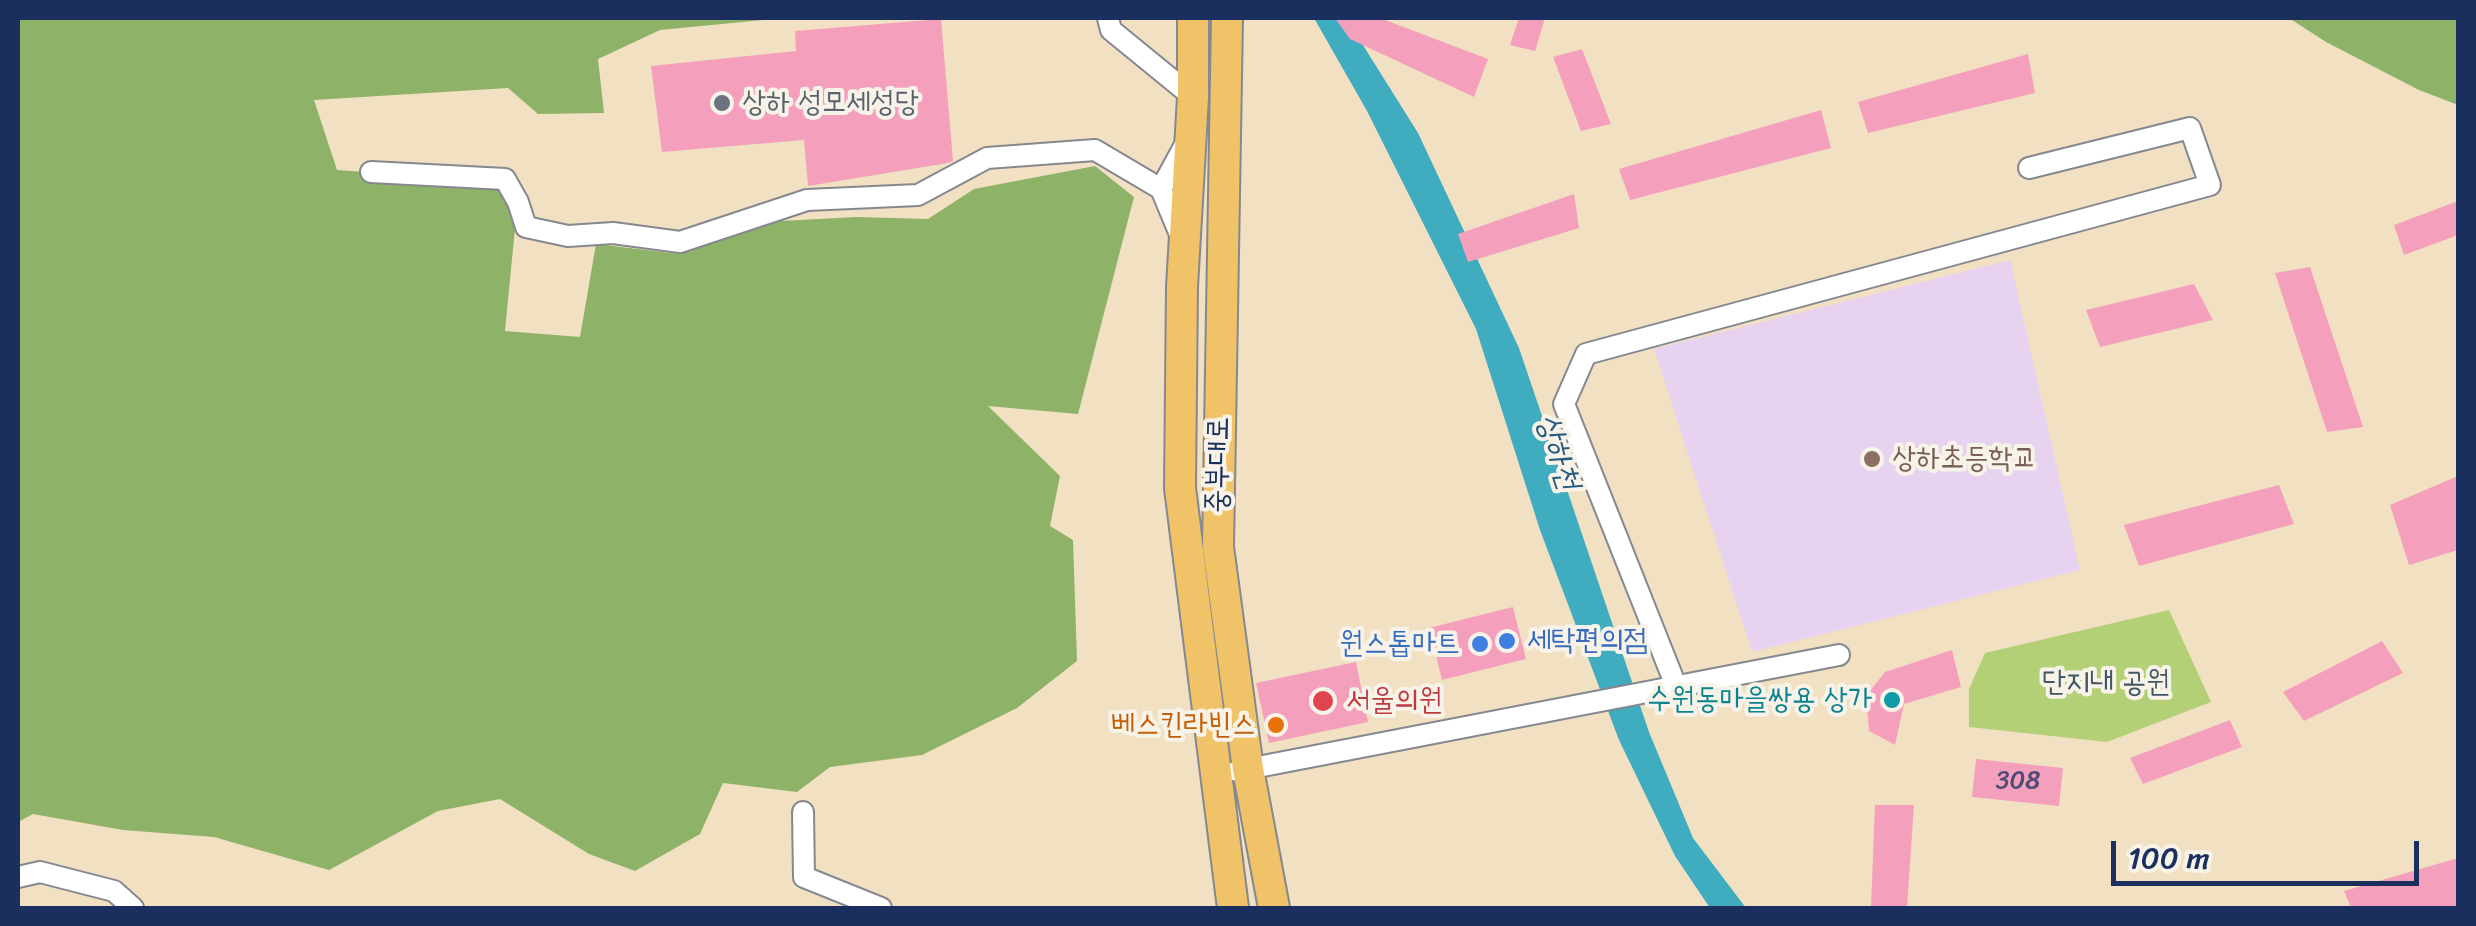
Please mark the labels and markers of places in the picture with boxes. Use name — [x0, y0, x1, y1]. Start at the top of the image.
place label: 상하 성모세성당 — [742, 85, 919, 121]
marker: 상하 성모세성당 — [711, 92, 733, 114]
place label: 상하초등학교 — [1892, 441, 2037, 477]
marker: 상하초등학교 — [1861, 448, 1883, 470]
place label: 세탁편의점 — [1527, 623, 1648, 659]
place label: 원스톱마트 — [1339, 626, 1460, 662]
marker: 세탁편의점 — [1496, 630, 1518, 652]
marker: 원스톱마트 — [1469, 633, 1491, 655]
place label: 수원동마을쌍용 상가 — [1647, 682, 1872, 718]
place label: 서울의원 — [1346, 683, 1443, 719]
marker: 서울의원 — [1310, 688, 1336, 714]
marker: 수원동마을쌍용 상가 — [1881, 689, 1903, 711]
place label: 베스킨라빈스 — [1111, 707, 1256, 743]
marker: 베스킨라빈스 — [1265, 714, 1287, 736]

